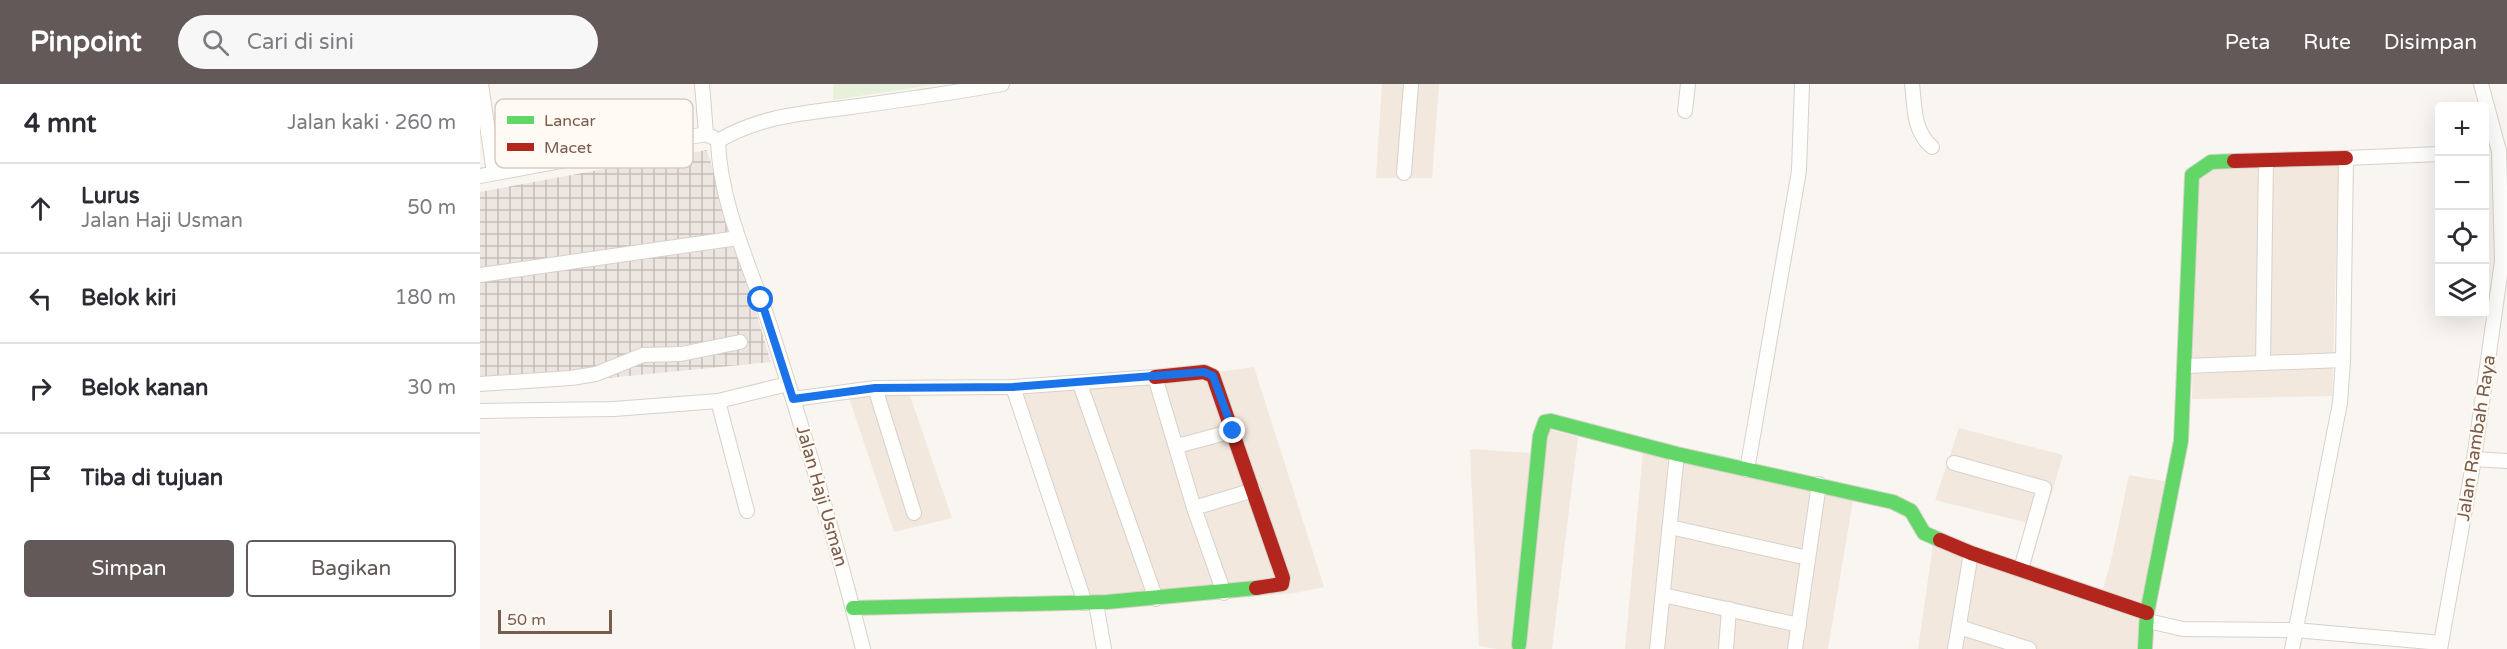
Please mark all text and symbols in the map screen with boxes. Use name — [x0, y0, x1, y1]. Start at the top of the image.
search box — [178, 15, 598, 69]
text: Pinpoint — [30, 25, 142, 59]
icon: search — [199, 26, 232, 59]
text: Cari di sini — [247, 29, 354, 55]
text: Peta — [2225, 30, 2270, 55]
text: Rute — [2303, 30, 2351, 55]
text: Disimpan — [2384, 30, 2477, 55]
legend — [495, 99, 693, 168]
map controls — [2435, 102, 2489, 318]
button: + — [2435, 102, 2489, 156]
text: 4 mnt — [24, 108, 96, 139]
text: Jalan kaki · 260 m — [287, 111, 456, 135]
text: Lancar — [544, 111, 596, 131]
text: Macet — [544, 138, 592, 158]
button: − — [2435, 156, 2489, 210]
text: Lurus — [81, 183, 139, 209]
icon: ahead — [24, 192, 57, 225]
text: 50 m — [407, 196, 456, 220]
text: Jalan Haji Usman — [81, 209, 243, 233]
button: locate — [2435, 210, 2489, 264]
button: layers — [2435, 264, 2489, 318]
icon: left — [24, 282, 57, 315]
text: Belok kiri — [81, 285, 177, 311]
text: 180 m — [395, 286, 456, 310]
route start — [747, 286, 773, 312]
street label: Jalan Rambah Raya — [2452, 353, 2500, 523]
icon: right — [24, 372, 57, 405]
text: Belok kanan — [81, 375, 208, 401]
text: 30 m — [407, 376, 456, 400]
route end — [1219, 417, 1245, 443]
street label: Jalan Haji Usman — [791, 423, 853, 569]
icon: arrive — [24, 462, 57, 495]
text: Tiba di tujuan — [81, 465, 223, 491]
button: Simpan — [24, 540, 234, 597]
button: Bagikan — [246, 540, 456, 597]
scale bar — [498, 607, 612, 634]
text: 50 m — [507, 610, 546, 630]

